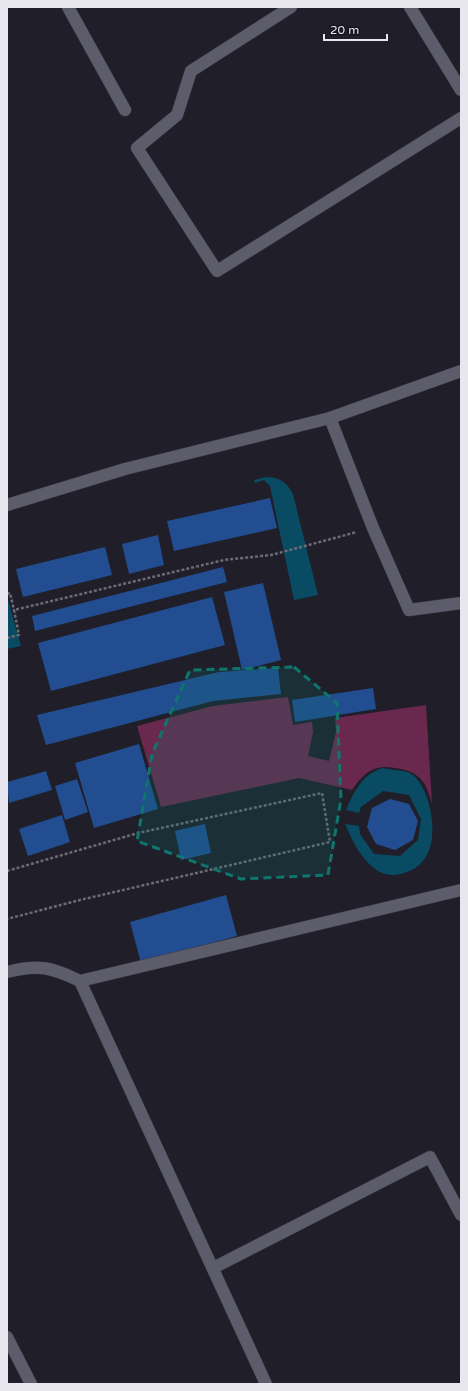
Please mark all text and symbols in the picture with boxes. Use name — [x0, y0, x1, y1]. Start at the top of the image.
scale bar — [324, 16, 387, 42]
text: 20 m — [330, 23, 359, 37]

